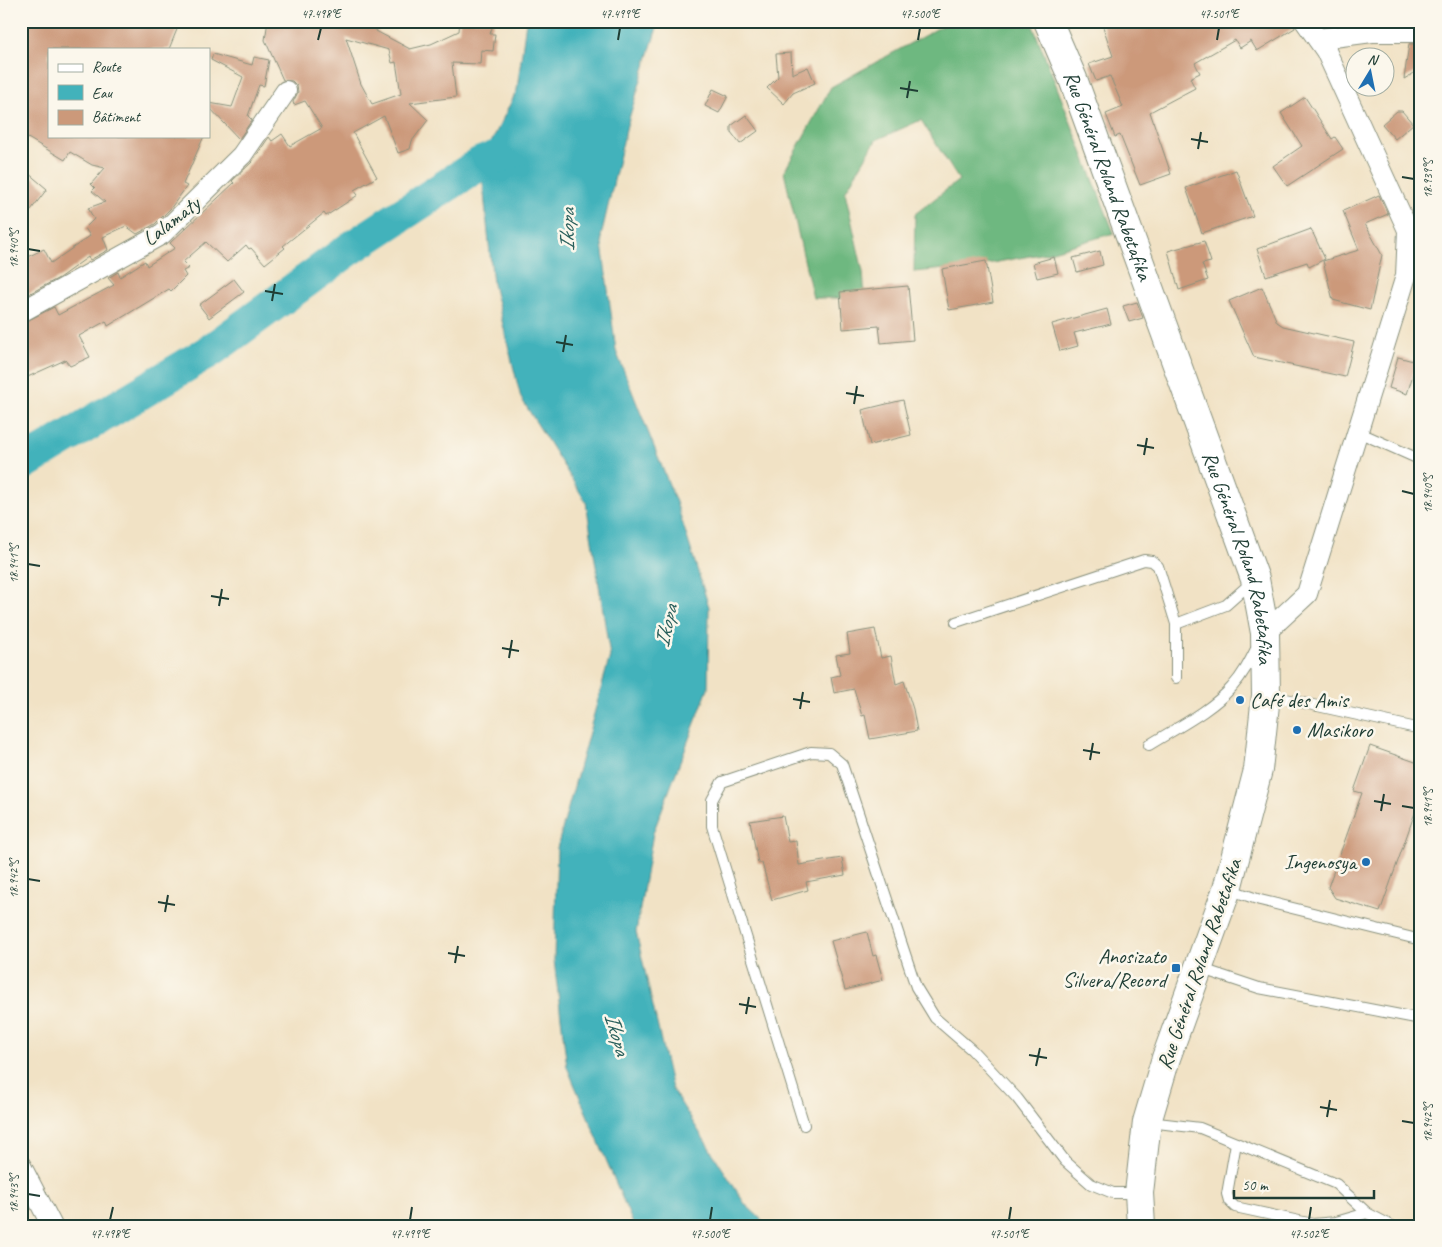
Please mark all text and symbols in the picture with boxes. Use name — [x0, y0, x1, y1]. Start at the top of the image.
text: 47.498°E — [301, 6, 342, 22]
text: 47.499°E — [600, 6, 641, 22]
text: 47.500°E — [900, 6, 941, 22]
text: 47.501°E — [1199, 6, 1240, 22]
legend — [48, 48, 210, 138]
north arrow — [1344, 48, 1394, 98]
text: N — [1366, 51, 1380, 69]
text: Route — [92, 58, 122, 77]
street label: Rue Général Roland Rabetafika — [1058, 67, 1159, 286]
text: Eau — [92, 84, 113, 103]
text: Bâtiment — [92, 108, 142, 127]
text: 18.939°S — [1420, 158, 1436, 198]
street label: Lalamaty — [137, 189, 206, 251]
water label: Ikopa — [553, 206, 581, 251]
text: 18.940°S — [6, 228, 22, 268]
street label: Rue Général Roland Rabetafika — [1197, 448, 1279, 666]
text: 18.940°S — [1420, 473, 1436, 513]
text: 18.941°S — [6, 543, 22, 583]
water label: Ikopa — [648, 600, 685, 650]
place label: Café des Amis — [1250, 687, 1350, 713]
marker: Café des Amis — [1234, 694, 1246, 706]
place label: Masikoro — [1307, 717, 1374, 743]
marker: Masikoro — [1291, 724, 1303, 736]
text: 18.941°S — [1420, 787, 1436, 827]
place label: Ingenosya — [1284, 849, 1358, 875]
street label: Rue Général Roland Rabetafika — [1151, 854, 1248, 1073]
marker: Ingenosya — [1360, 856, 1372, 868]
text: 18.942°S — [6, 858, 22, 898]
place label: Anosizato Silvera/Record — [1062, 943, 1169, 993]
marker: Anosizato Silvera/Record — [1170, 962, 1182, 974]
water label: Ikopa — [598, 1010, 637, 1060]
text: 18.942°S — [1420, 1102, 1436, 1142]
scale bar — [1234, 1167, 1374, 1199]
text: 18.943°S — [6, 1173, 22, 1213]
text: 50 m — [1242, 1176, 1269, 1195]
text: 47.498°E — [90, 1226, 131, 1242]
text: 47.499°E — [390, 1226, 431, 1242]
text: 47.500°E — [690, 1226, 731, 1242]
text: 47.501°E — [989, 1226, 1030, 1242]
text: 47.502°E — [1289, 1226, 1330, 1242]

